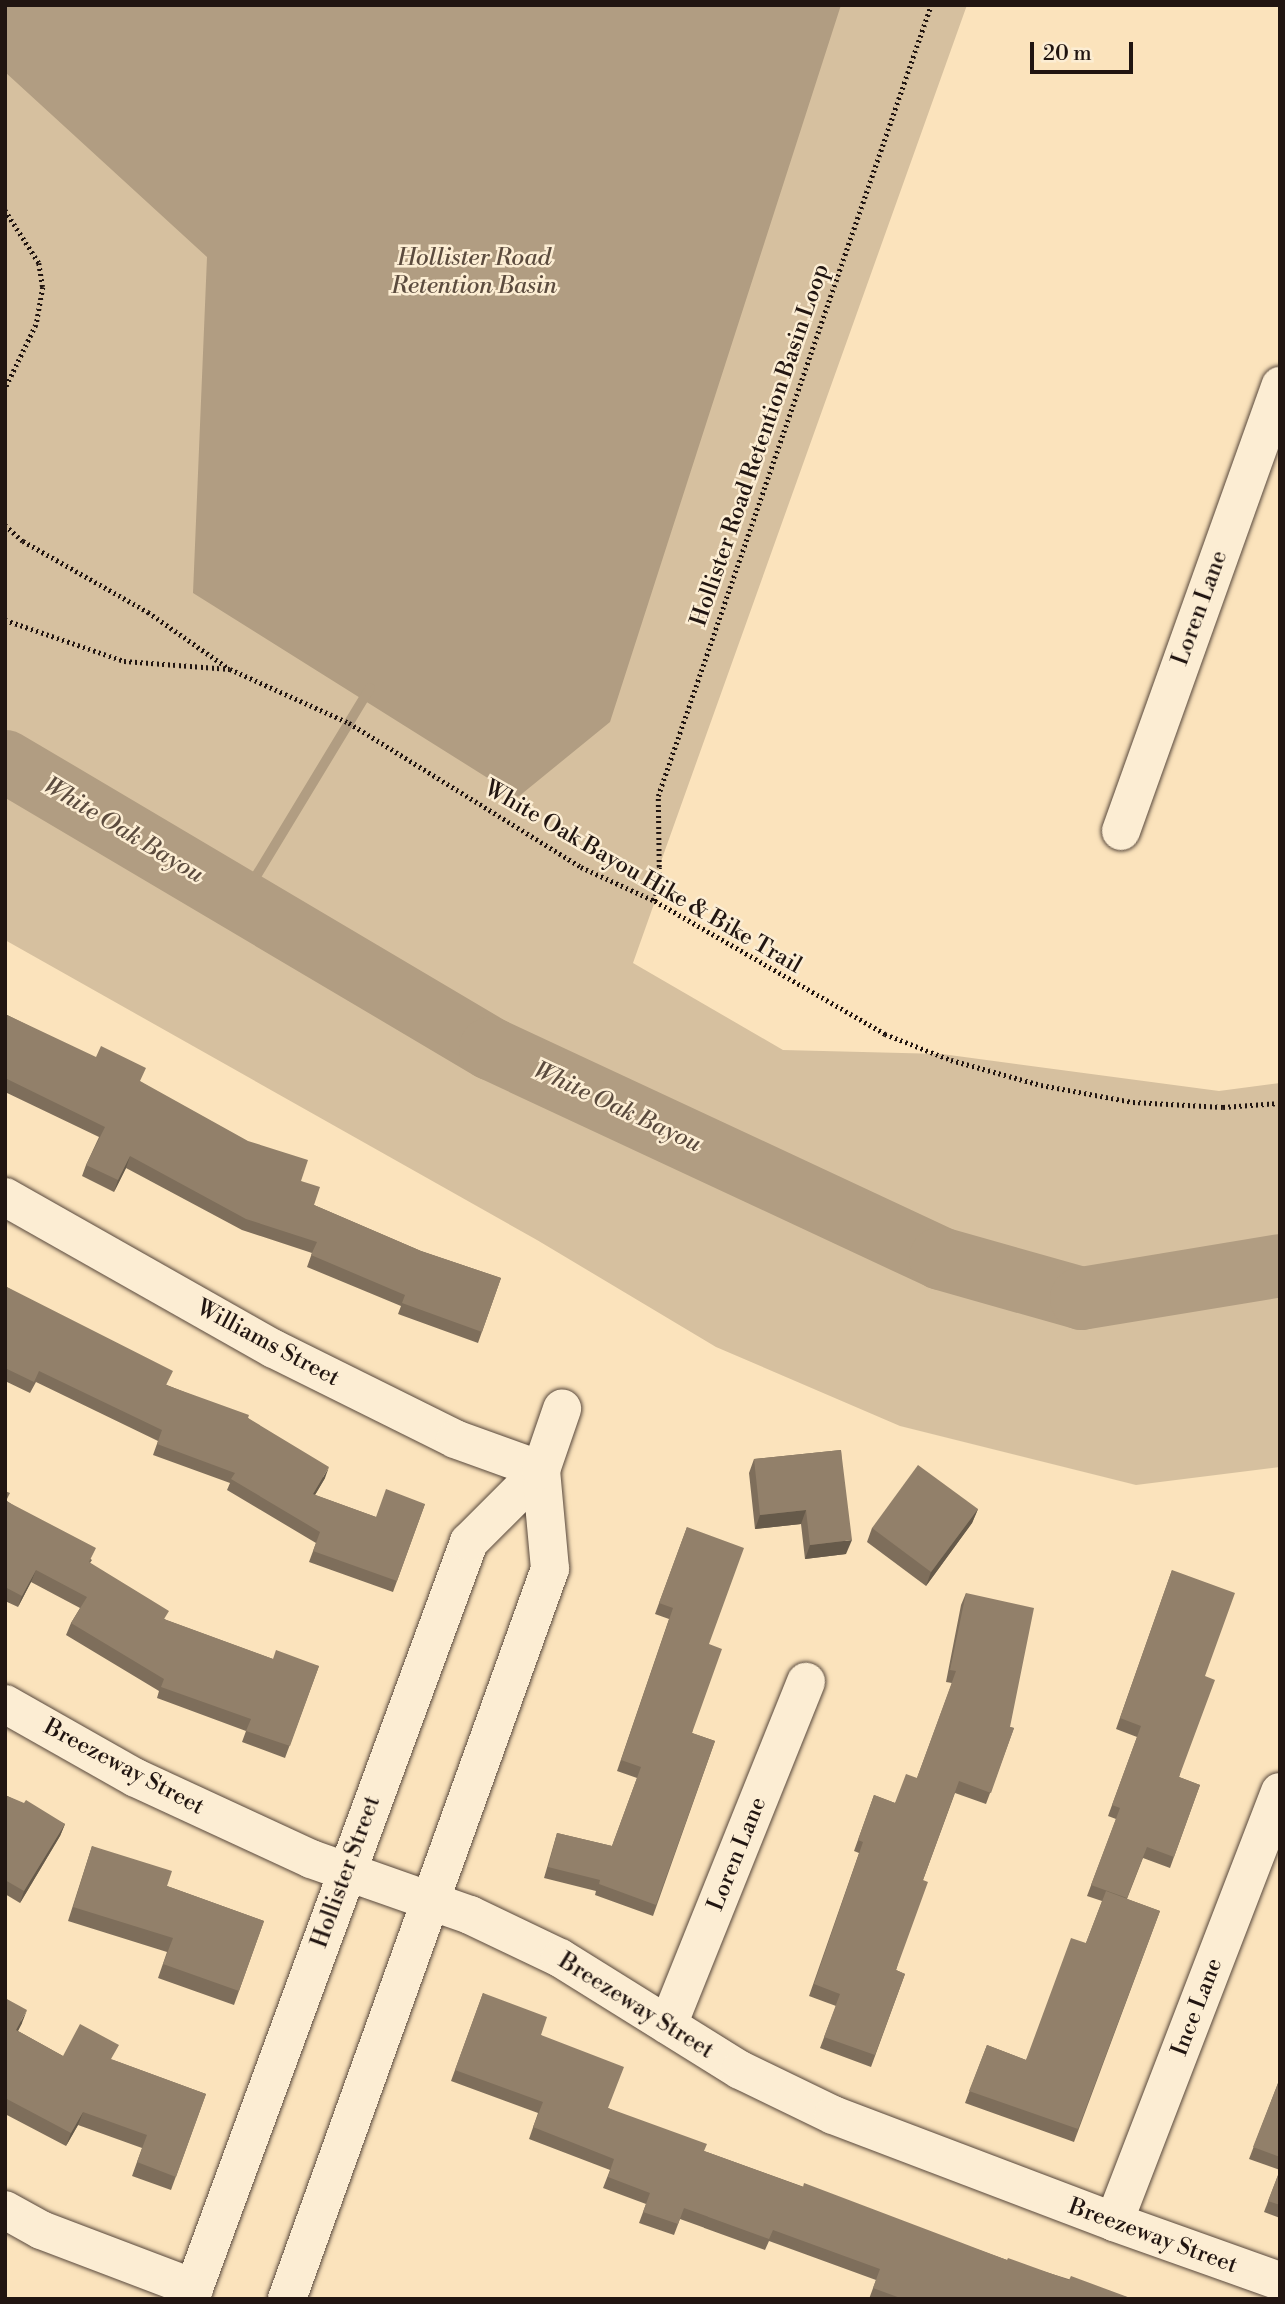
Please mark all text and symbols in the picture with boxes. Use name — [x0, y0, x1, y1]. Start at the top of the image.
scale bar — [1033, 28, 1136, 72]
text: 20 m — [1043, 41, 1092, 67]
water label: Hollister Road Retention Basin — [391, 245, 557, 301]
street label: Hollister Road Retention Basin Loop — [685, 260, 835, 630]
street label: Loren Lane — [1166, 547, 1234, 669]
water label: White Oak Bayou — [38, 772, 208, 890]
street label: White Oak Bayou Hike & Bike Trail — [479, 775, 807, 979]
water label: White Oak Bayou — [529, 1057, 705, 1159]
street label: Williams Street — [192, 1294, 344, 1392]
street label: Breezeway Street — [39, 1713, 209, 1821]
street label: Hollister Street — [306, 1792, 386, 1952]
street label: Loren Lane — [702, 1793, 772, 1915]
street label: Breezeway Street — [553, 1947, 719, 2065]
street label: Ince Lane — [1166, 1954, 1228, 2060]
street label: Breezeway Street — [1065, 2193, 1241, 2279]

